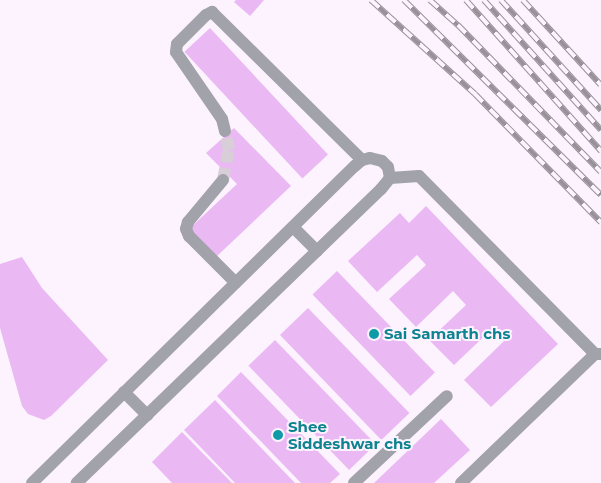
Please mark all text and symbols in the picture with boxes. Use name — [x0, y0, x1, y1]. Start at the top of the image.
place label: Sai Samarth chs — [384, 325, 510, 343]
marker: Sai Samarth chs — [368, 328, 380, 340]
place label: Shee Siddeshwar chs — [288, 417, 411, 452]
marker: Shee Siddeshwar chs — [272, 429, 284, 441]

